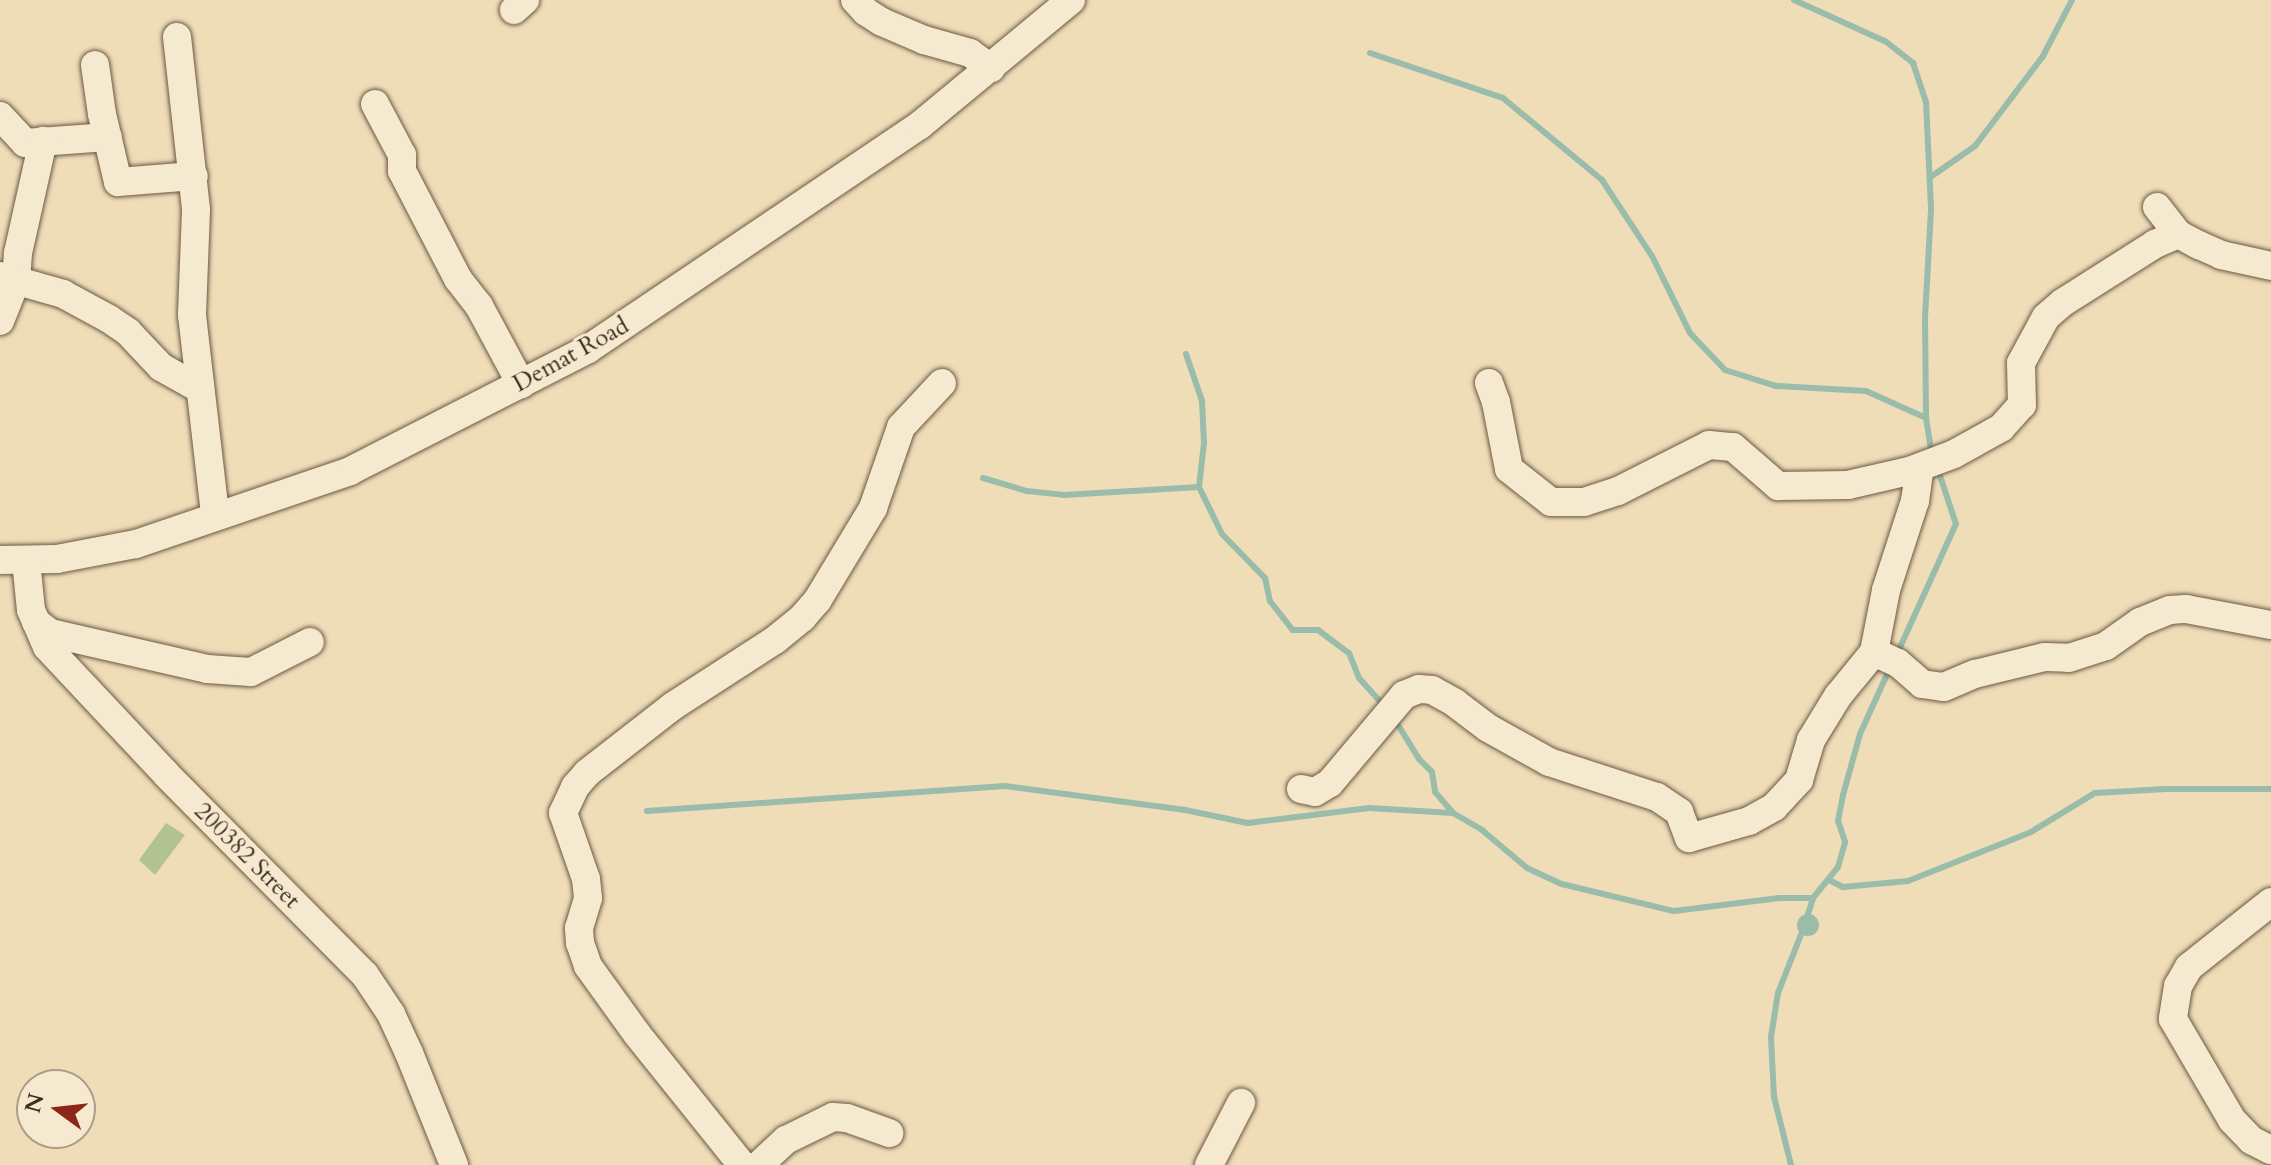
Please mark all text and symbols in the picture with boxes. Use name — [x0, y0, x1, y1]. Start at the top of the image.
street label: Demat Road — [508, 311, 634, 399]
street label: 200382 Street — [188, 797, 306, 915]
north arrow — [16, 1069, 96, 1149]
text: N — [18, 1090, 52, 1116]

